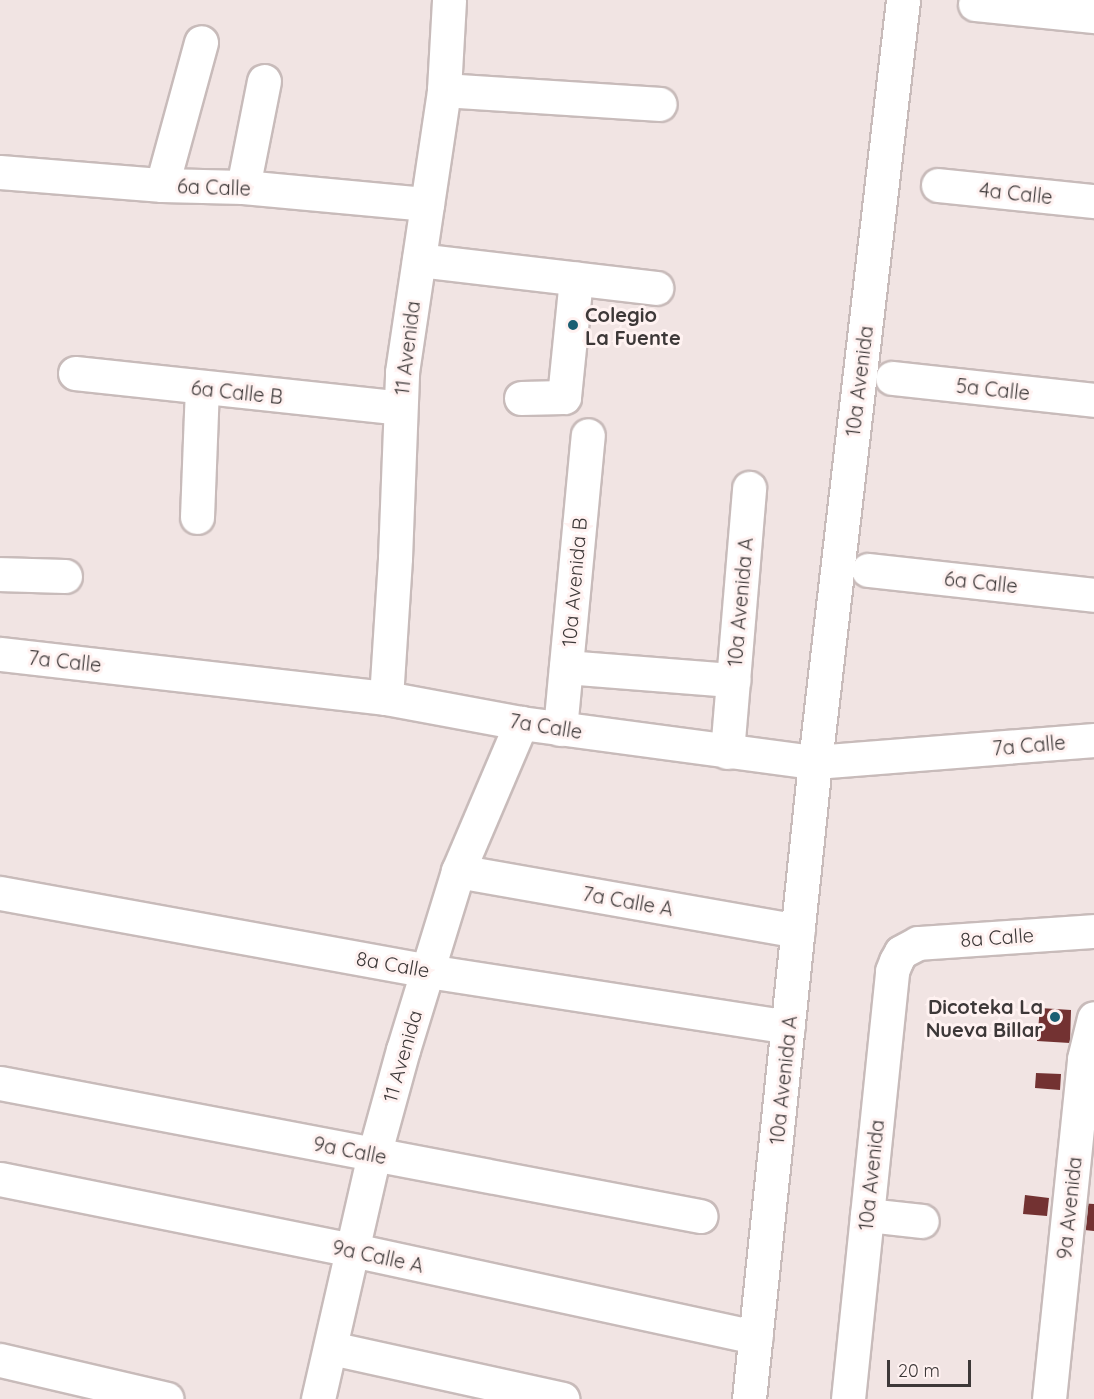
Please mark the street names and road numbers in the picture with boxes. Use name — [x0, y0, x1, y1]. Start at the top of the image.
street label: 6a Calle — [177, 174, 251, 200]
street label: 4a Calle — [978, 177, 1054, 209]
street label: 11 Avenida — [389, 300, 425, 396]
street label: 10a Avenida — [840, 324, 878, 438]
street label: 5a Calle — [955, 373, 1031, 405]
street label: 6a Calle B — [190, 375, 284, 409]
street label: 10a Avenida B — [556, 516, 592, 648]
street label: 10a Avenida A — [722, 536, 758, 668]
street label: 6a Calle — [943, 566, 1019, 598]
street label: 7a Calle — [27, 645, 103, 677]
street label: 7a Calle — [508, 708, 584, 744]
street label: 7a Calle — [991, 730, 1067, 760]
street label: 7a Calle A — [581, 881, 675, 921]
street label: 8a Calle — [959, 922, 1035, 952]
street label: 8a Calle — [355, 946, 431, 982]
street label: 11 Avenida — [377, 1007, 427, 1105]
street label: 10a Avenida A — [764, 1014, 802, 1146]
street label: 10a Avenida — [853, 1118, 889, 1232]
street label: 9a Calle — [311, 1131, 389, 1169]
street label: 9a Avenida — [1052, 1156, 1086, 1260]
street label: 9a Calle A — [330, 1235, 426, 1277]

